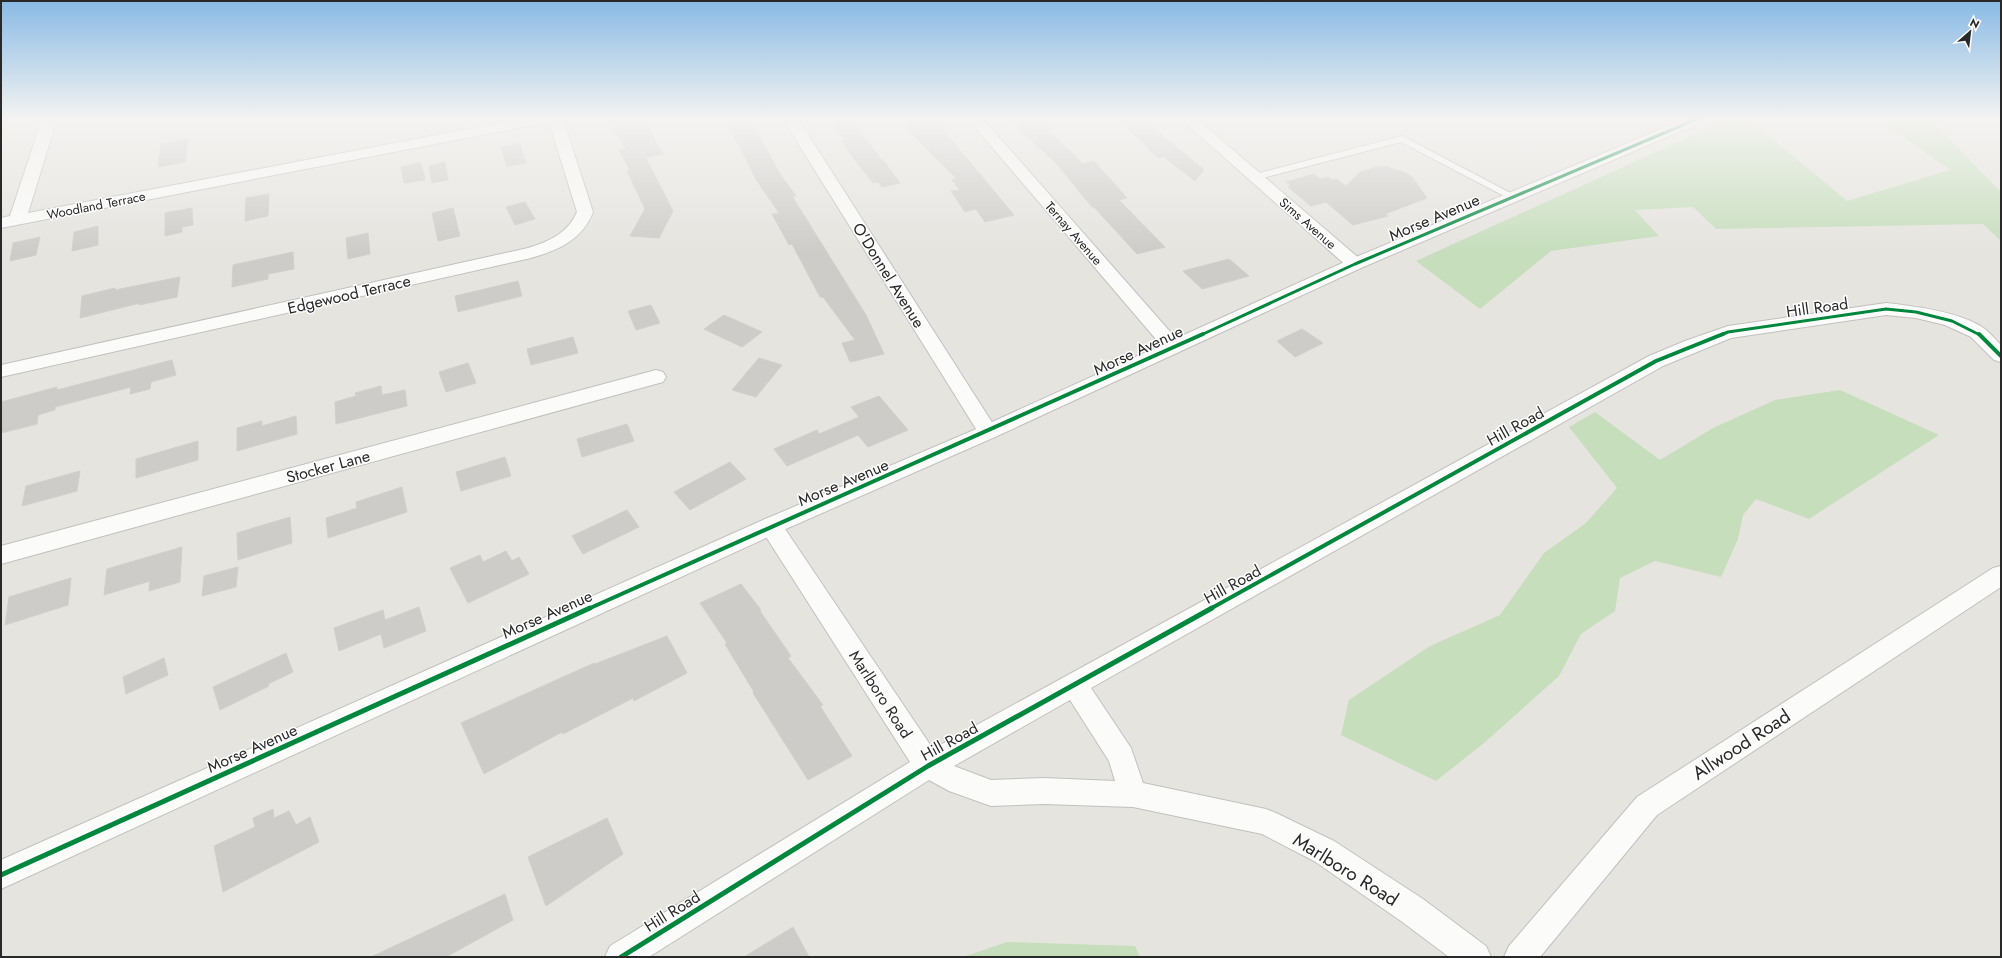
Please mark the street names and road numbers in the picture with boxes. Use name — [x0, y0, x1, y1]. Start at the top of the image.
street label: Woodland Terrace — [45, 187, 147, 224]
street label: Morse Avenue — [1385, 188, 1483, 247]
street label: Sims Avenue — [1275, 193, 1341, 254]
street label: Ternay Avenue — [1041, 197, 1107, 270]
street label: O'Donnel Avenue — [847, 218, 930, 332]
street label: Edgewood Terrace — [285, 269, 413, 320]
street label: Hill Road — [1785, 292, 1850, 323]
street label: Morse Avenue — [1090, 320, 1187, 381]
street label: Hill Road — [1482, 401, 1548, 452]
street label: Stocker Lane — [284, 444, 373, 489]
street label: Morse Avenue — [794, 453, 892, 512]
street label: Hill Road — [1199, 559, 1265, 610]
street label: Morse Avenue — [498, 584, 596, 645]
street label: Marlboro Road — [843, 646, 918, 743]
street label: Allwood Road — [1687, 703, 1796, 786]
street label: Hill Road — [916, 716, 982, 767]
street label: Morse Avenue — [203, 718, 301, 779]
street label: Marlboro Road — [1288, 826, 1404, 913]
street label: Hill Road — [640, 885, 705, 938]

